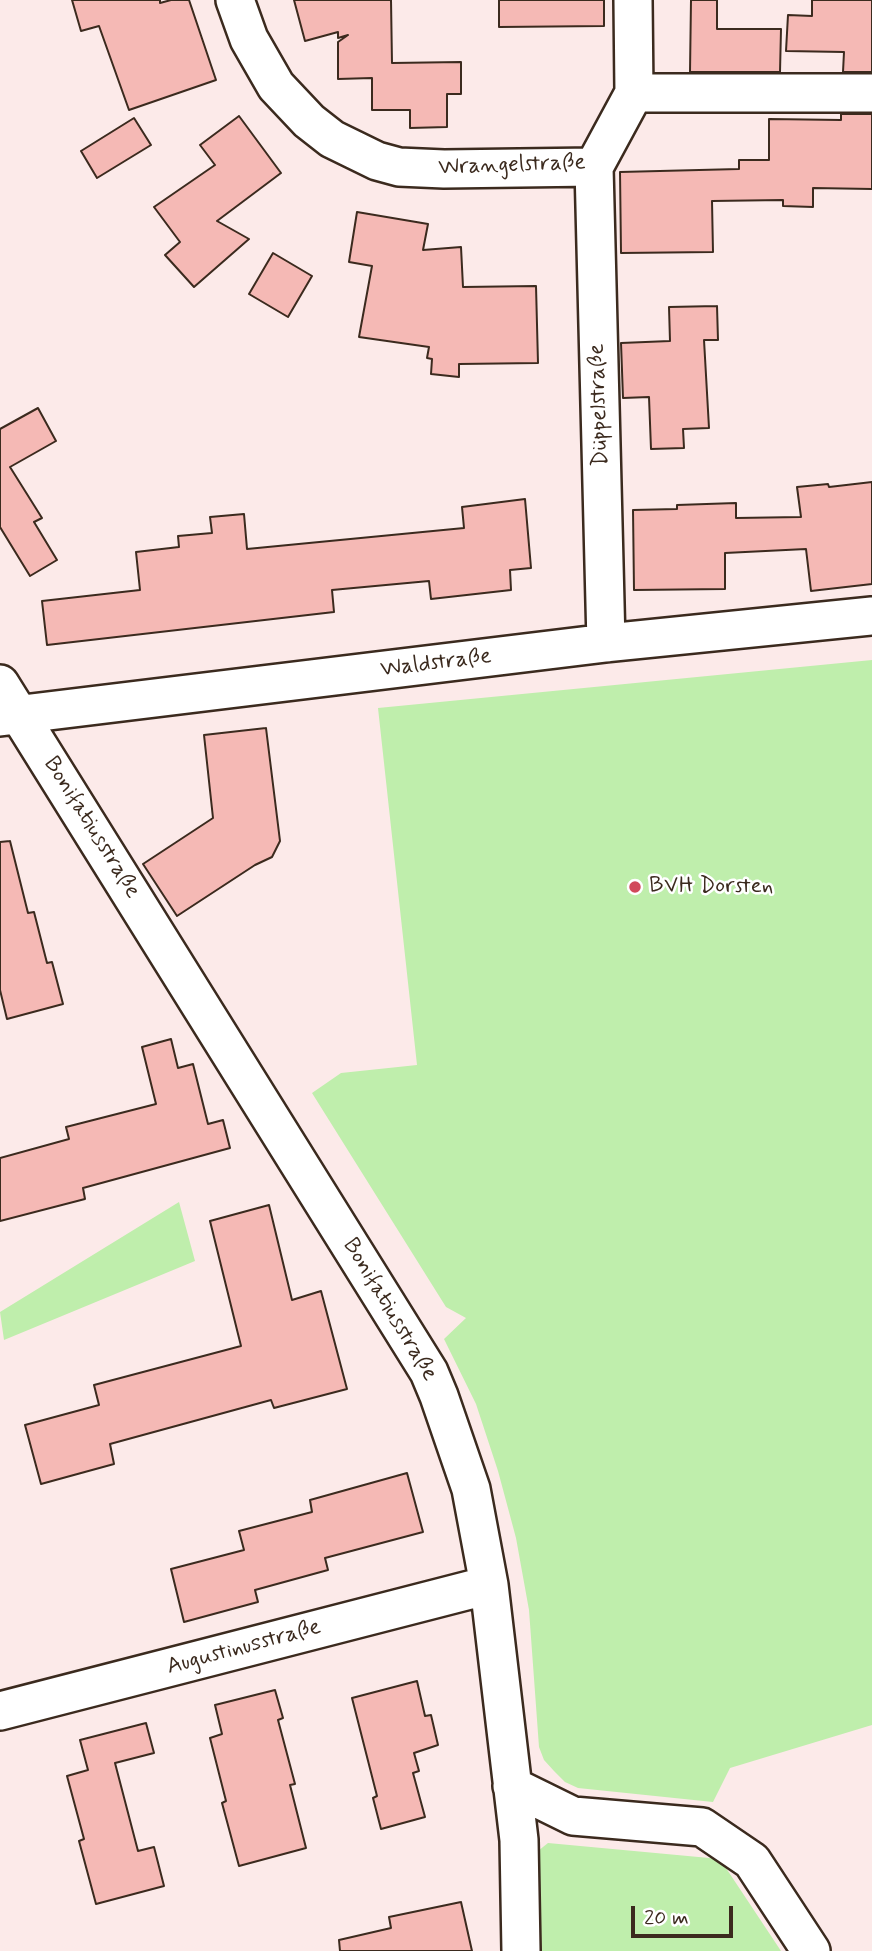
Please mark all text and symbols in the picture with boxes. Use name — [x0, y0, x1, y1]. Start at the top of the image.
street label: Wrangelstraße — [438, 150, 586, 182]
street label: Düppelstraße — [584, 343, 616, 467]
street label: Waldstraße — [379, 644, 493, 684]
street label: Bonifatiusstraße — [36, 752, 146, 904]
place label: BVH Dorsten — [649, 873, 773, 901]
marker: BVH Dorsten — [627, 879, 643, 895]
street label: Bonifatiusstraße — [336, 1234, 442, 1386]
street label: Augustinusstraße — [164, 1614, 324, 1682]
scale bar — [634, 1892, 736, 1936]
text: 20 m — [644, 1904, 689, 1932]

